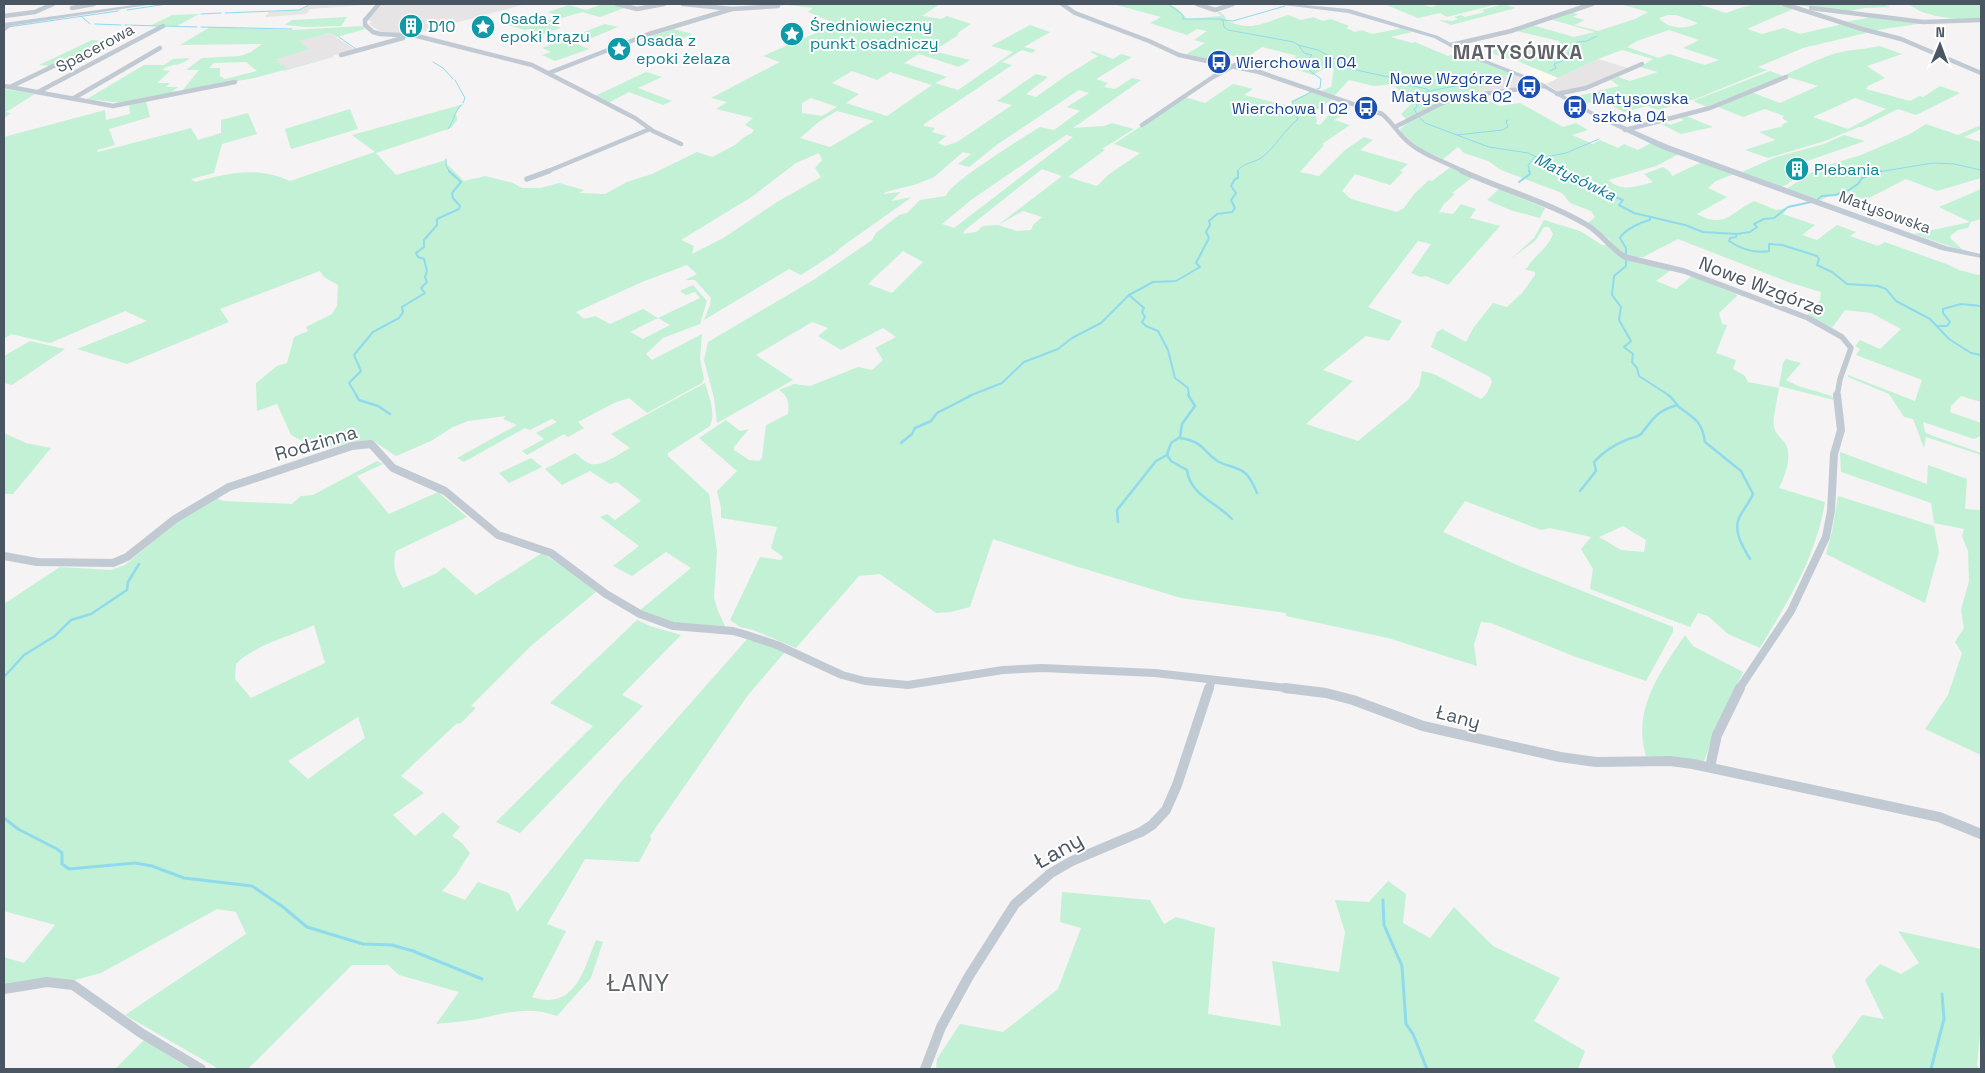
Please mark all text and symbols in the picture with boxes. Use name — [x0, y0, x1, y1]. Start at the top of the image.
place label: Osada z epoki brązu — [500, 8, 590, 47]
building icon: D10 — [398, 13, 424, 39]
place icon: Osada z epoki brązu — [470, 14, 496, 40]
place label: Średniowieczny punkt osadniczy — [810, 15, 939, 54]
place label: D10 — [428, 16, 456, 37]
street label: Spacerowa — [52, 19, 138, 77]
north arrow — [1915, 20, 1965, 70]
place icon: Średniowieczny punkt osadniczy — [779, 21, 805, 47]
text: N — [1935, 23, 1945, 41]
place label: Osada z epoki żelaza — [636, 30, 730, 69]
place icon: Osada z epoki żelaza — [606, 36, 632, 62]
district label: MATYSÓWKA — [1453, 39, 1583, 65]
bus stop icon: Wierchowa II 04 — [1206, 49, 1232, 75]
place label: Wierchowa II 04 — [1236, 52, 1356, 73]
place label: Nowe Wzgórze / Matysowska 02 — [1390, 68, 1512, 107]
bus stop icon: Nowe Wzgórze / Matysowska 02 — [1516, 74, 1542, 100]
place label: Matysowska szkoła 04 — [1592, 88, 1689, 127]
bus stop icon: Matysowska szkoła 04 — [1562, 94, 1588, 120]
bus stop icon: Wierchowa I 02 — [1353, 95, 1379, 121]
place label: Wierchowa I 02 — [1232, 98, 1348, 119]
water label: Matysówka — [1531, 148, 1620, 206]
building icon: Plebania — [1784, 156, 1810, 182]
place label: Plebania — [1814, 159, 1879, 180]
street label: Matysowska — [1836, 186, 1934, 238]
street label: Nowe Wzgórze — [1695, 250, 1829, 322]
street label: Rodzinna — [272, 419, 360, 467]
street label: Łany — [1433, 699, 1483, 735]
street label: Łany — [1028, 825, 1088, 875]
district label: ŁANY — [606, 967, 670, 998]

